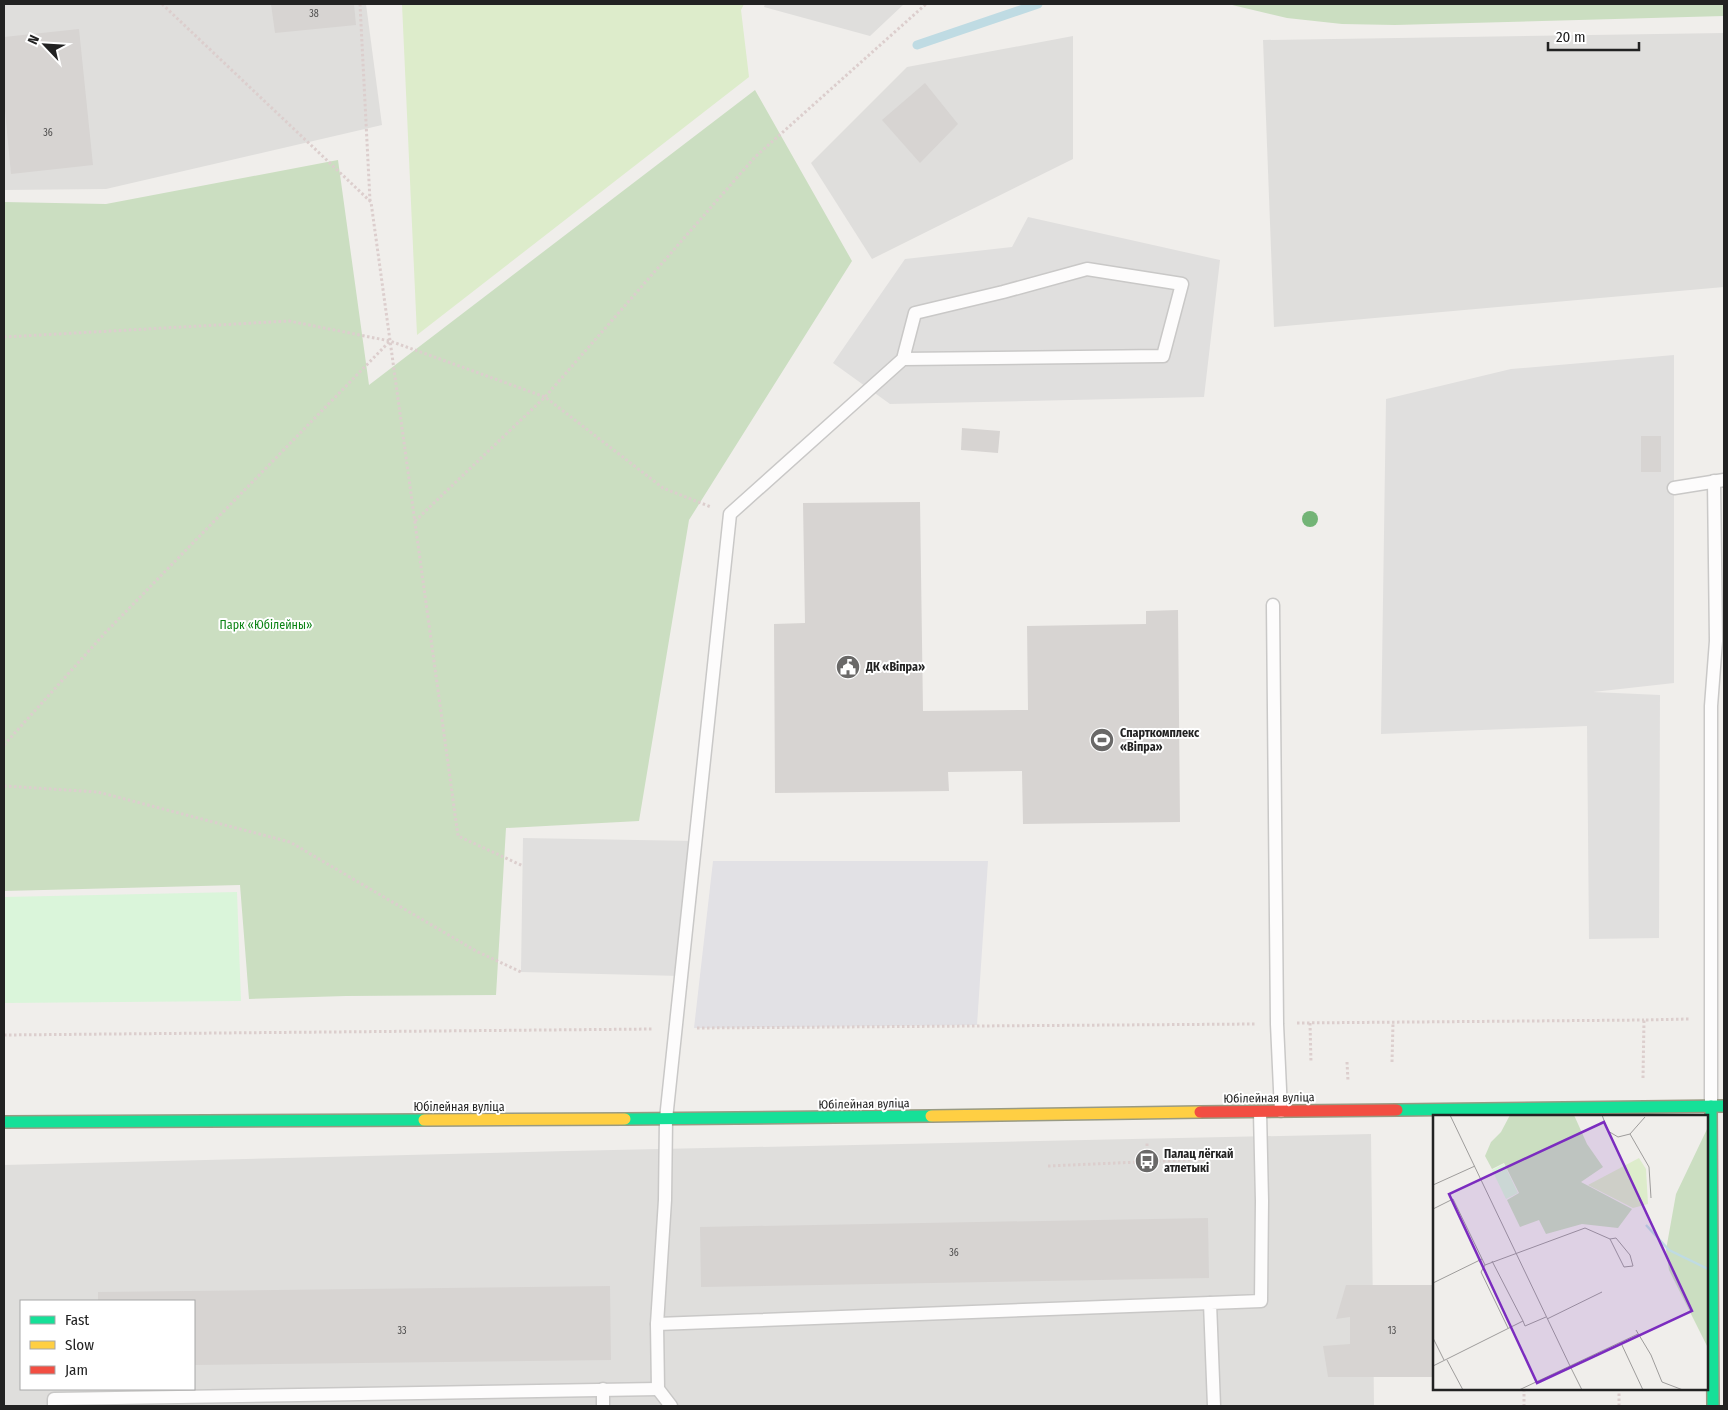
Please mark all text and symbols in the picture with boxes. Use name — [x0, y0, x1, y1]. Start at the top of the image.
house number: 38 — [309, 8, 319, 20]
north arrow — [20, 20, 70, 70]
scale bar — [1548, 20, 1639, 52]
text: 20 m — [1556, 28, 1586, 46]
text: N — [24, 32, 43, 47]
house number: 36 — [43, 127, 53, 139]
park label: Парк «Юбілейны» — [220, 618, 312, 632]
public building icon: ДК «Віпра» — [835, 654, 861, 680]
place label: ДК «Віпра» — [865, 660, 925, 674]
place label: Спарткомплекс «Віпра» — [1120, 726, 1200, 754]
sports icon: Спарткомплекс «Віпра» — [1089, 727, 1115, 753]
street label: Юбілейная вуліца — [1223, 1090, 1315, 1106]
street label: Юбілейная вуліца — [818, 1096, 910, 1112]
street label: Юбілейная вуліца — [413, 1100, 505, 1114]
inset map — [1433, 1115, 1708, 1390]
place label: Палац лёгкай атлетыкі — [1164, 1147, 1234, 1175]
bus stop icon: Палац лёгкай атлетыкі — [1134, 1148, 1160, 1174]
house number: 36 — [949, 1247, 959, 1259]
legend — [20, 1300, 195, 1390]
text: Fast — [65, 1311, 89, 1329]
house number: 33 — [397, 1325, 407, 1337]
house number: 13 — [1388, 1325, 1397, 1337]
text: Slow — [65, 1336, 94, 1354]
text: Jam — [65, 1361, 88, 1379]

